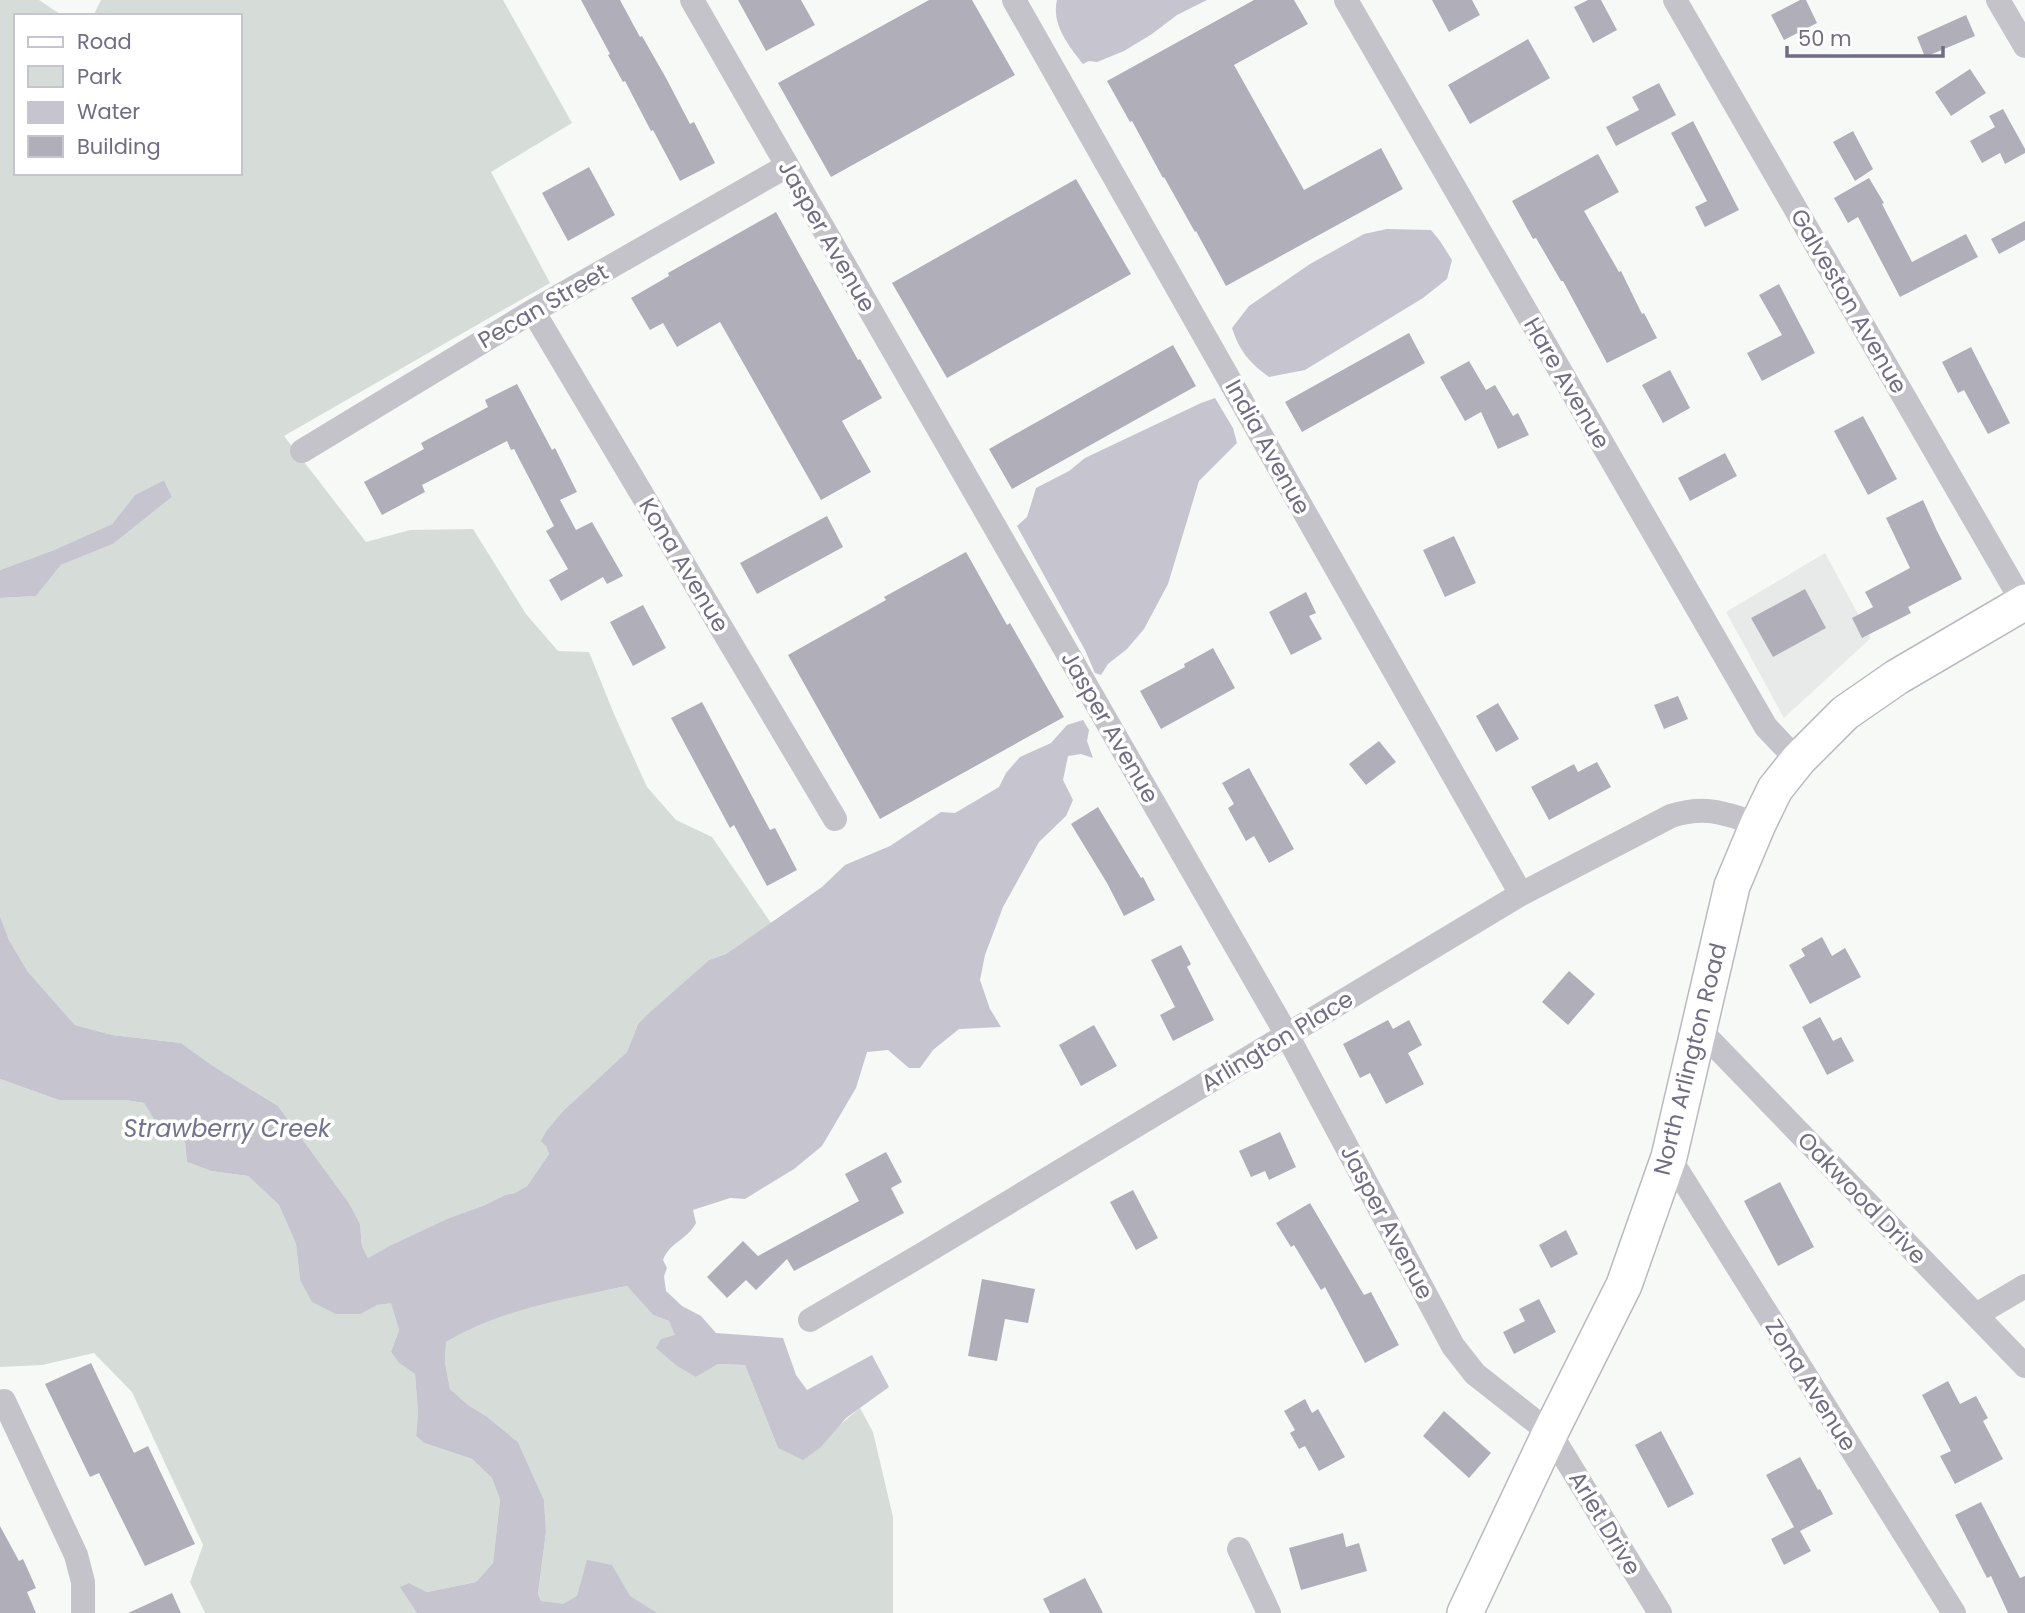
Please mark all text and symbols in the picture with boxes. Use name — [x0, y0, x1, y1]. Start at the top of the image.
legend — [14, 14, 242, 175]
scale bar — [1787, 14, 1943, 58]
text: 50 m — [1798, 24, 1852, 53]
text: Road — [77, 27, 132, 56]
text: Park — [77, 62, 122, 91]
text: Water — [77, 97, 140, 126]
text: Building — [77, 132, 161, 161]
street label: Jasper Avenue — [770, 154, 884, 318]
street label: Galveston Avenue — [1783, 203, 1915, 399]
street label: Pecan Street — [472, 256, 614, 356]
street label: Hare Avenue — [1516, 311, 1618, 455]
street label: India Avenue — [1218, 374, 1318, 520]
street label: Kona Avenue — [631, 492, 737, 638]
street label: Jasper Avenue — [1053, 645, 1167, 809]
street label: North Arlington Road — [1646, 940, 1734, 1178]
street label: Arlington Place — [1195, 983, 1359, 1099]
water label: Strawberry Creek — [124, 1112, 332, 1145]
street label: Oakwood Drive — [1790, 1125, 1934, 1271]
street label: Jasper Avenue — [1333, 1139, 1441, 1305]
street label: Zona Avenue — [1758, 1313, 1864, 1457]
street label: Arlet Drive — [1561, 1465, 1649, 1581]

